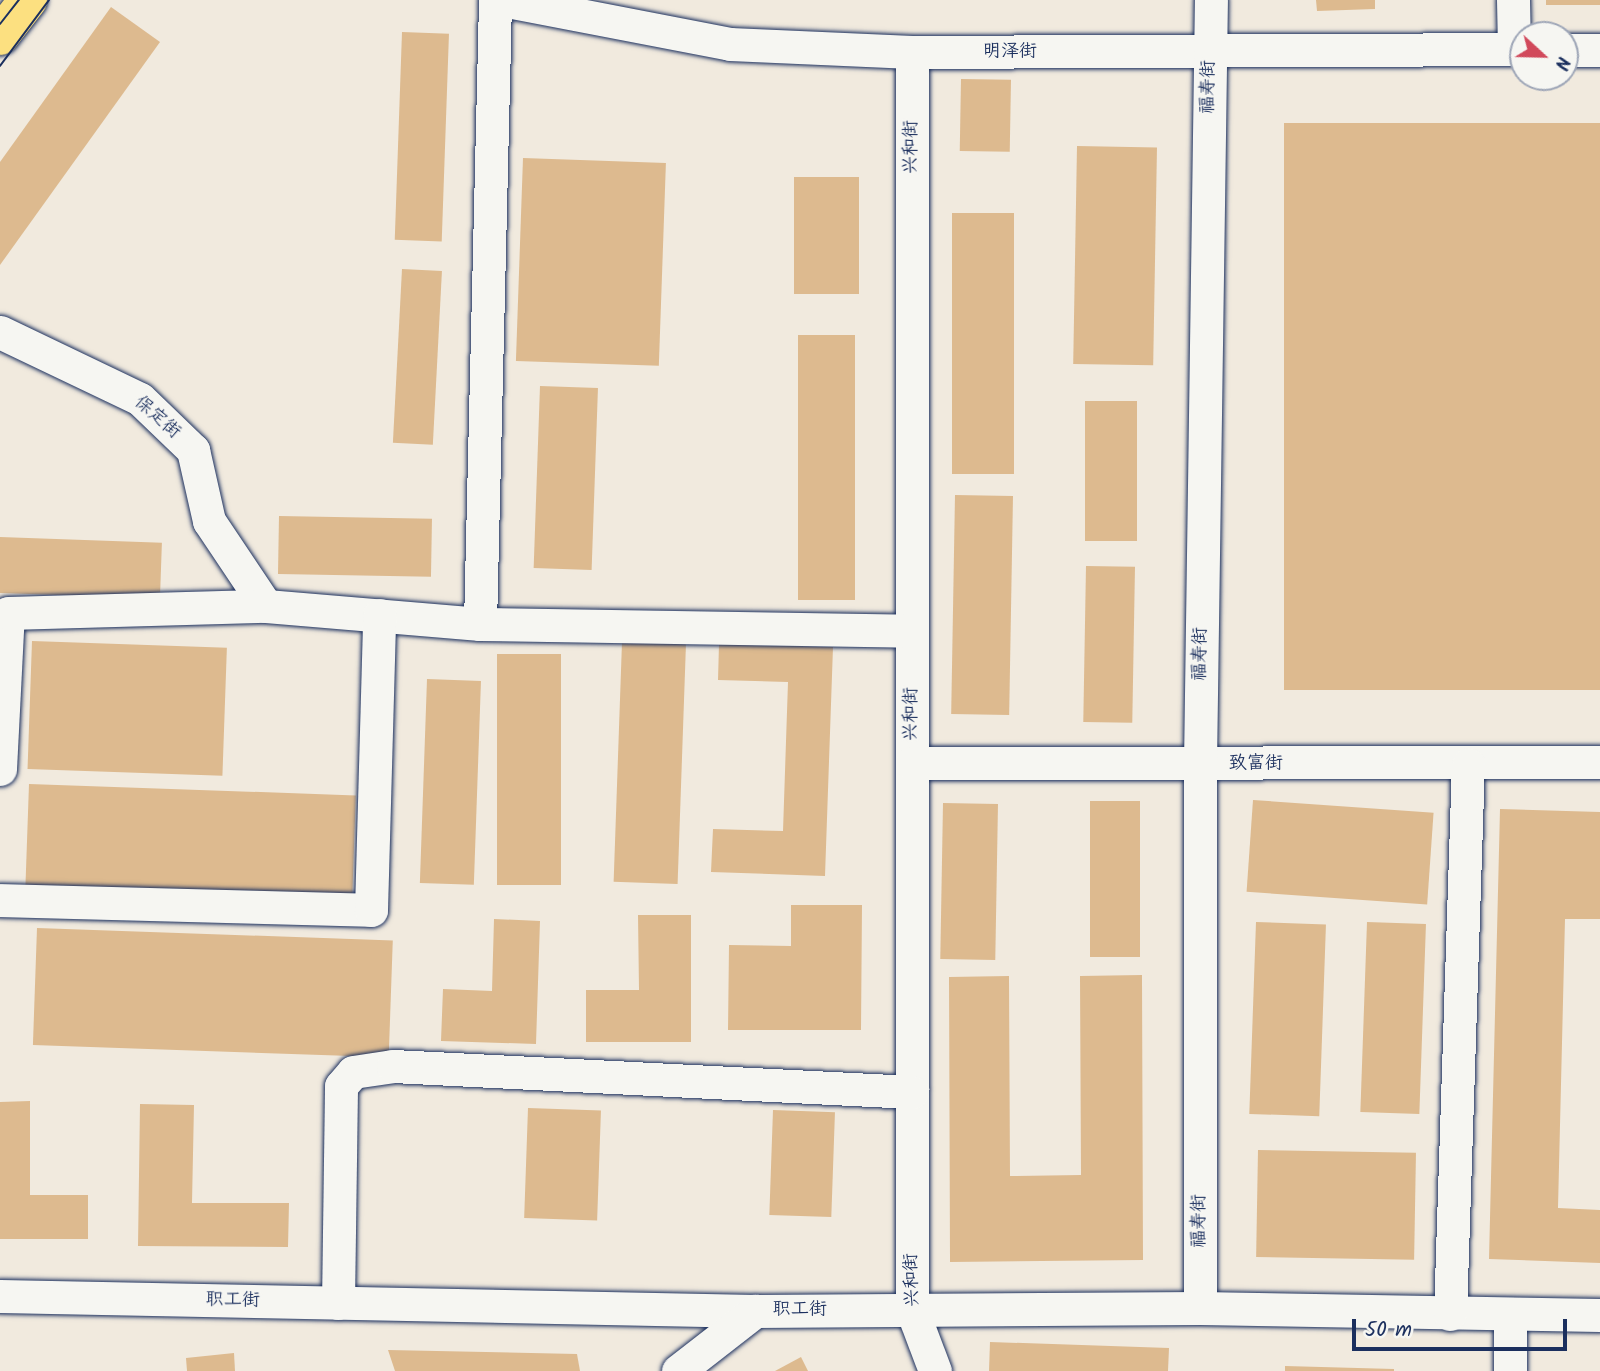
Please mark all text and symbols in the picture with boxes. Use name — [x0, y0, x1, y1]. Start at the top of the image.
north arrow — [1509, 21, 1579, 91]
street label: 明泽街 — [983, 41, 1037, 63]
text: N — [1545, 52, 1578, 74]
street label: 福寿街 — [1198, 60, 1220, 114]
street label: 兴和街 — [901, 120, 923, 174]
street label: 保定街 — [130, 392, 184, 444]
street label: 福寿街 — [1190, 627, 1212, 681]
street label: 兴和街 — [901, 687, 923, 741]
street label: 致富街 — [1229, 753, 1283, 775]
street label: 福寿街 — [1189, 1194, 1211, 1248]
street label: 兴和街 — [901, 1253, 925, 1307]
street label: 职工街 — [206, 1290, 260, 1312]
street label: 职工街 — [773, 1299, 827, 1321]
scale bar — [1355, 1304, 1570, 1348]
text: 50 m — [1365, 1314, 1412, 1347]

